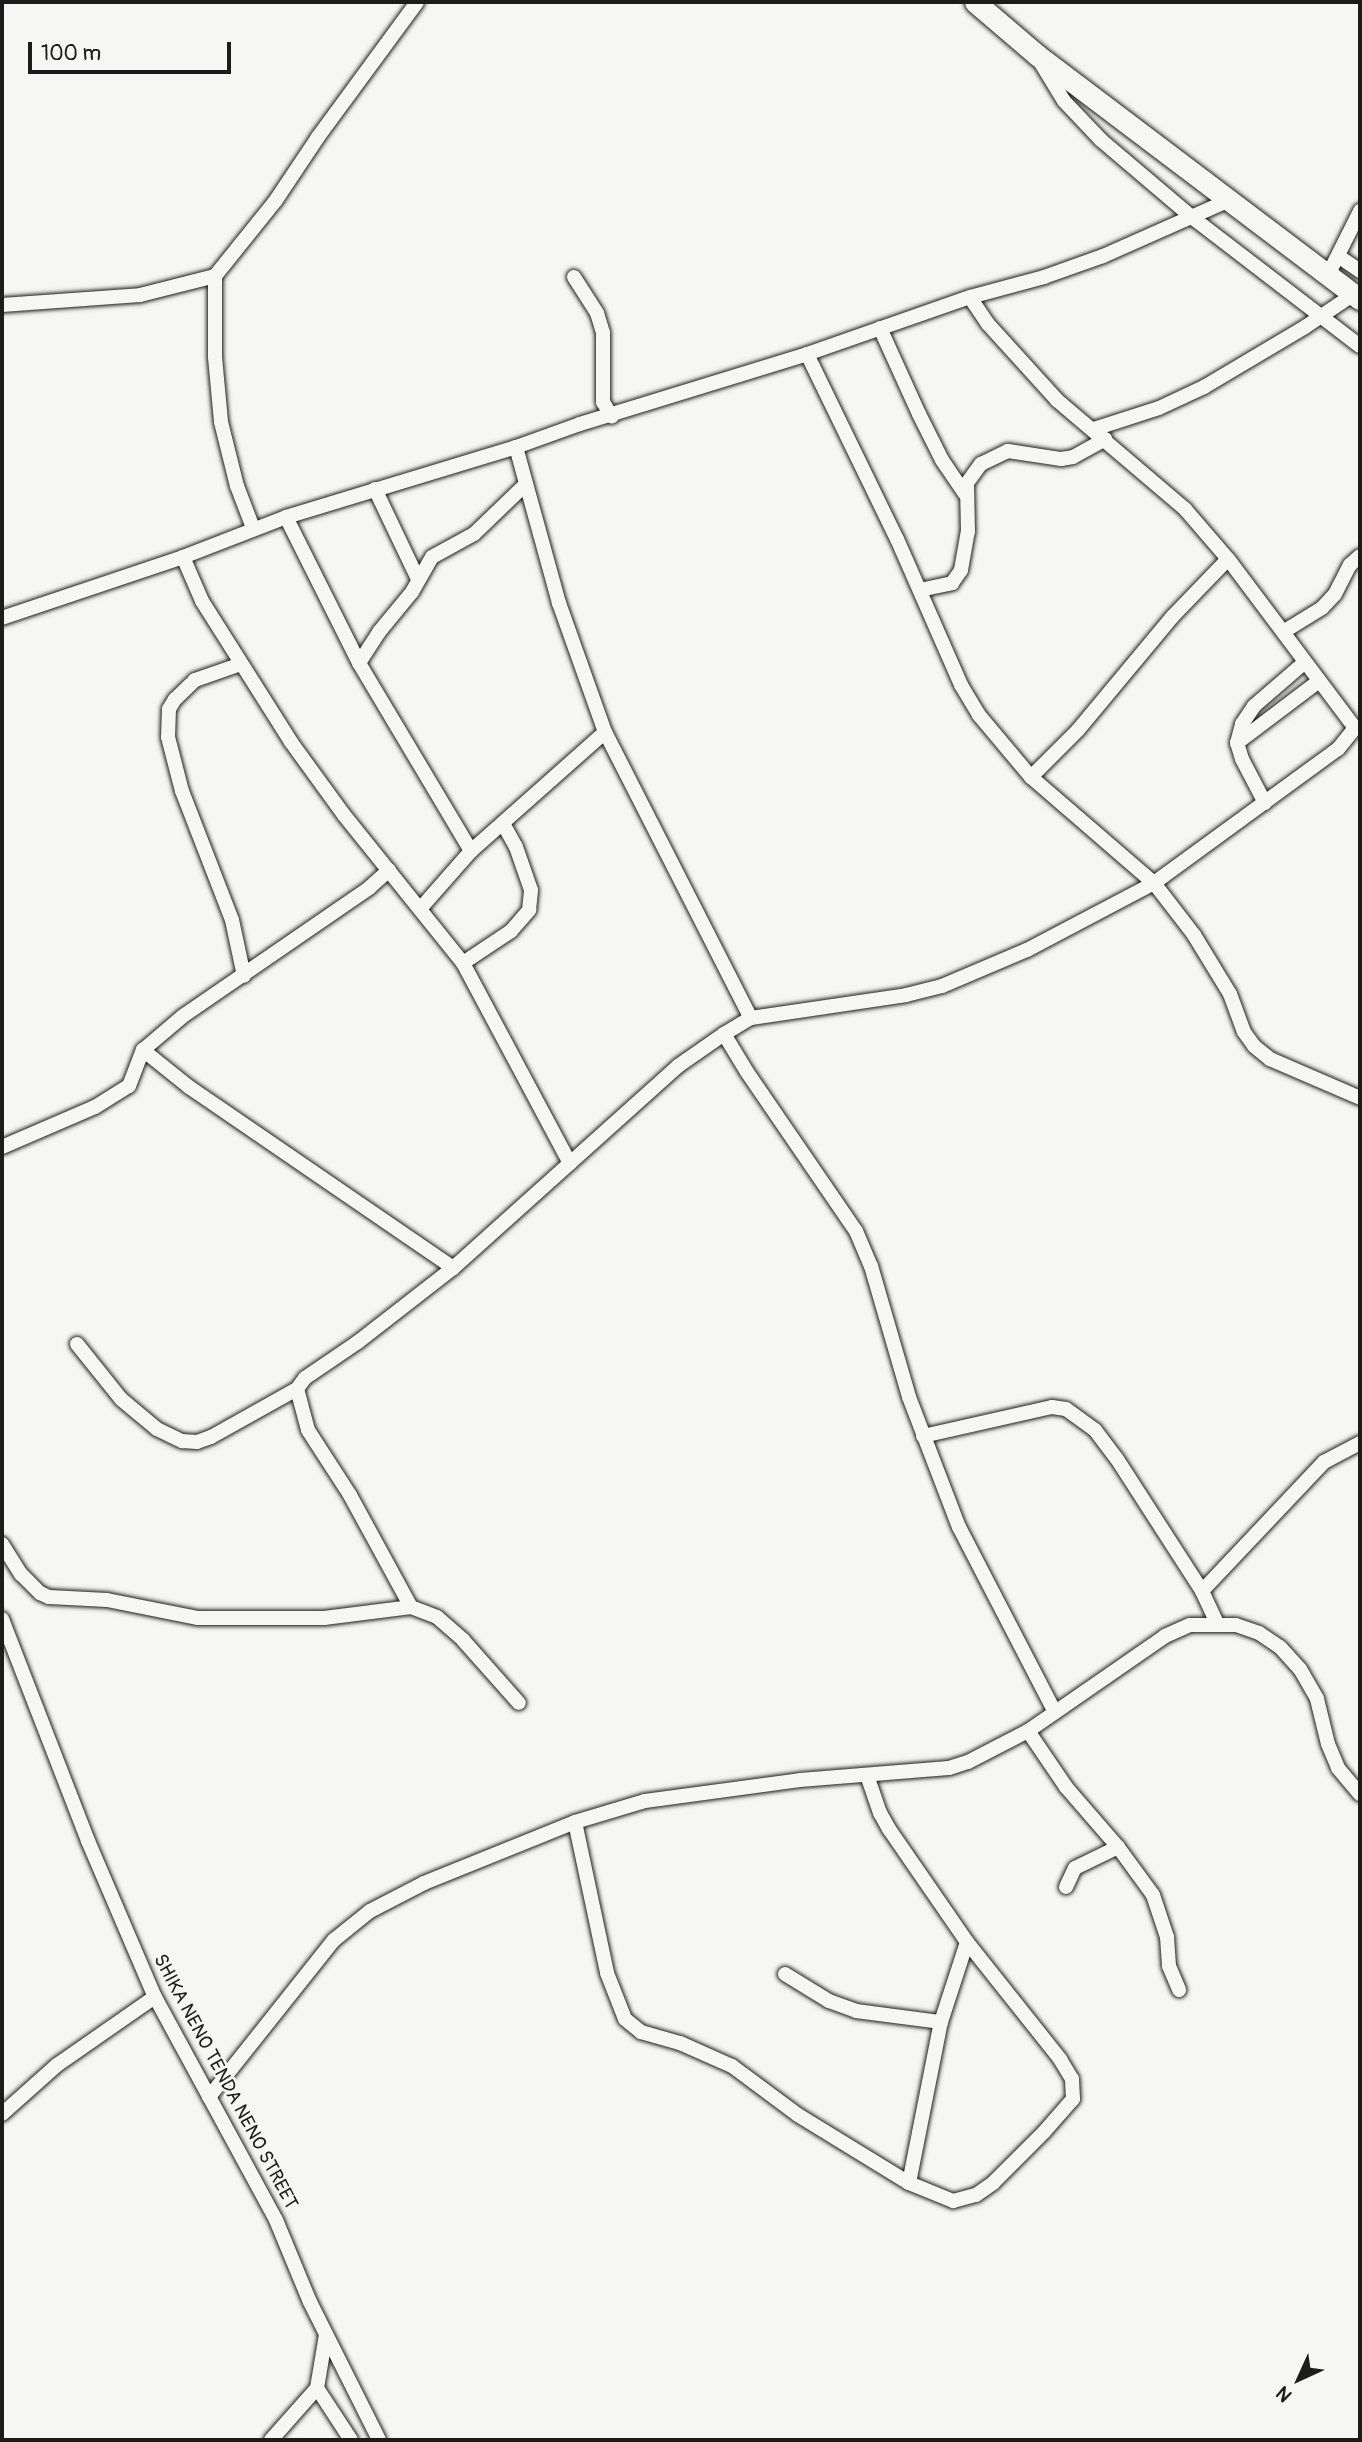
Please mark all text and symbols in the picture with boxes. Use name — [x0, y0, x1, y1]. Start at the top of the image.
scale bar — [32, 28, 234, 72]
text: 100 m — [41, 40, 101, 67]
street label: SHIKA NENO TENDA NENO STREET — [148, 1951, 302, 2213]
north arrow — [1264, 2344, 1334, 2414]
text: N — [1271, 2381, 1297, 2407]

